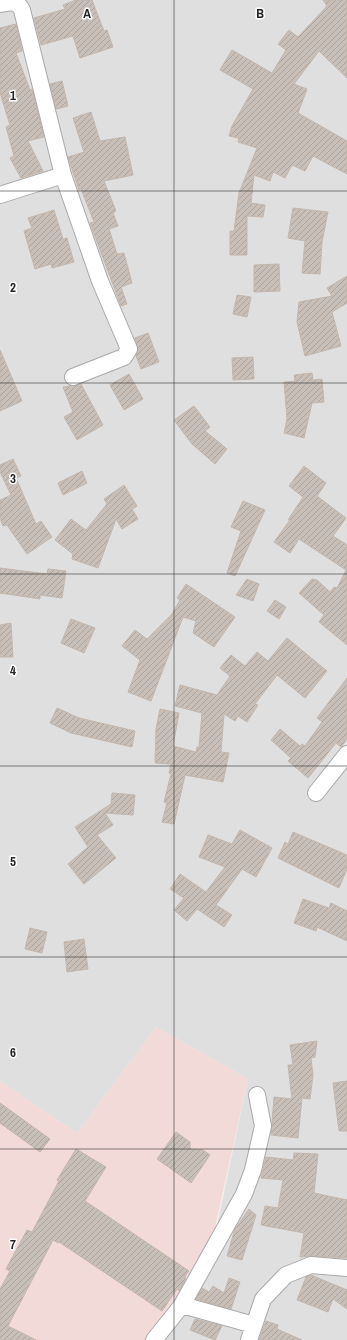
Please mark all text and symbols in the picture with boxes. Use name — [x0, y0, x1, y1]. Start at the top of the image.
text: A — [83, 5, 91, 22]
text: B — [256, 5, 264, 22]
text: 1 — [10, 87, 16, 104]
text: 2 — [10, 279, 16, 296]
text: 3 — [10, 470, 16, 487]
text: 4 — [10, 662, 16, 679]
text: 5 — [10, 853, 16, 870]
text: 6 — [10, 1044, 16, 1061]
text: 7 — [10, 1236, 16, 1253]

